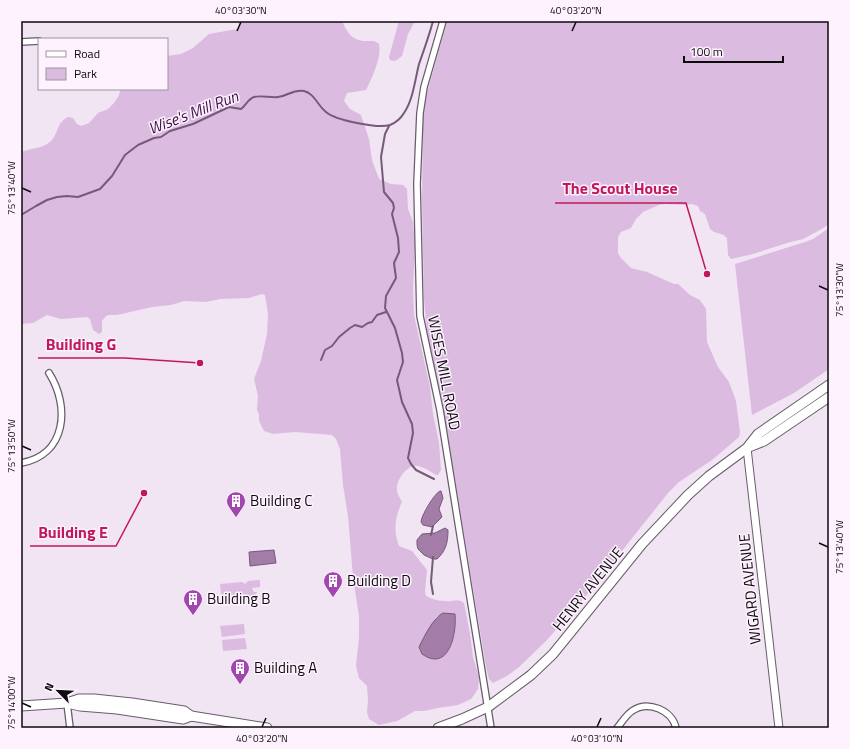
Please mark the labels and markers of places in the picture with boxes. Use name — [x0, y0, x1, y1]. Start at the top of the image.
callout: The Scout House — [555, 175, 686, 203]
callout: Building G — [38, 330, 125, 358]
place label: Building C — [250, 489, 312, 512]
building icon: Building C — [225, 490, 247, 518]
callout: Building E — [30, 518, 116, 546]
place label: Building D — [347, 569, 411, 592]
building icon: Building D — [322, 570, 344, 598]
place label: Building B — [207, 587, 270, 610]
building icon: Building B — [182, 588, 204, 616]
place label: Building A — [254, 656, 317, 679]
building icon: Building A — [229, 657, 251, 685]

